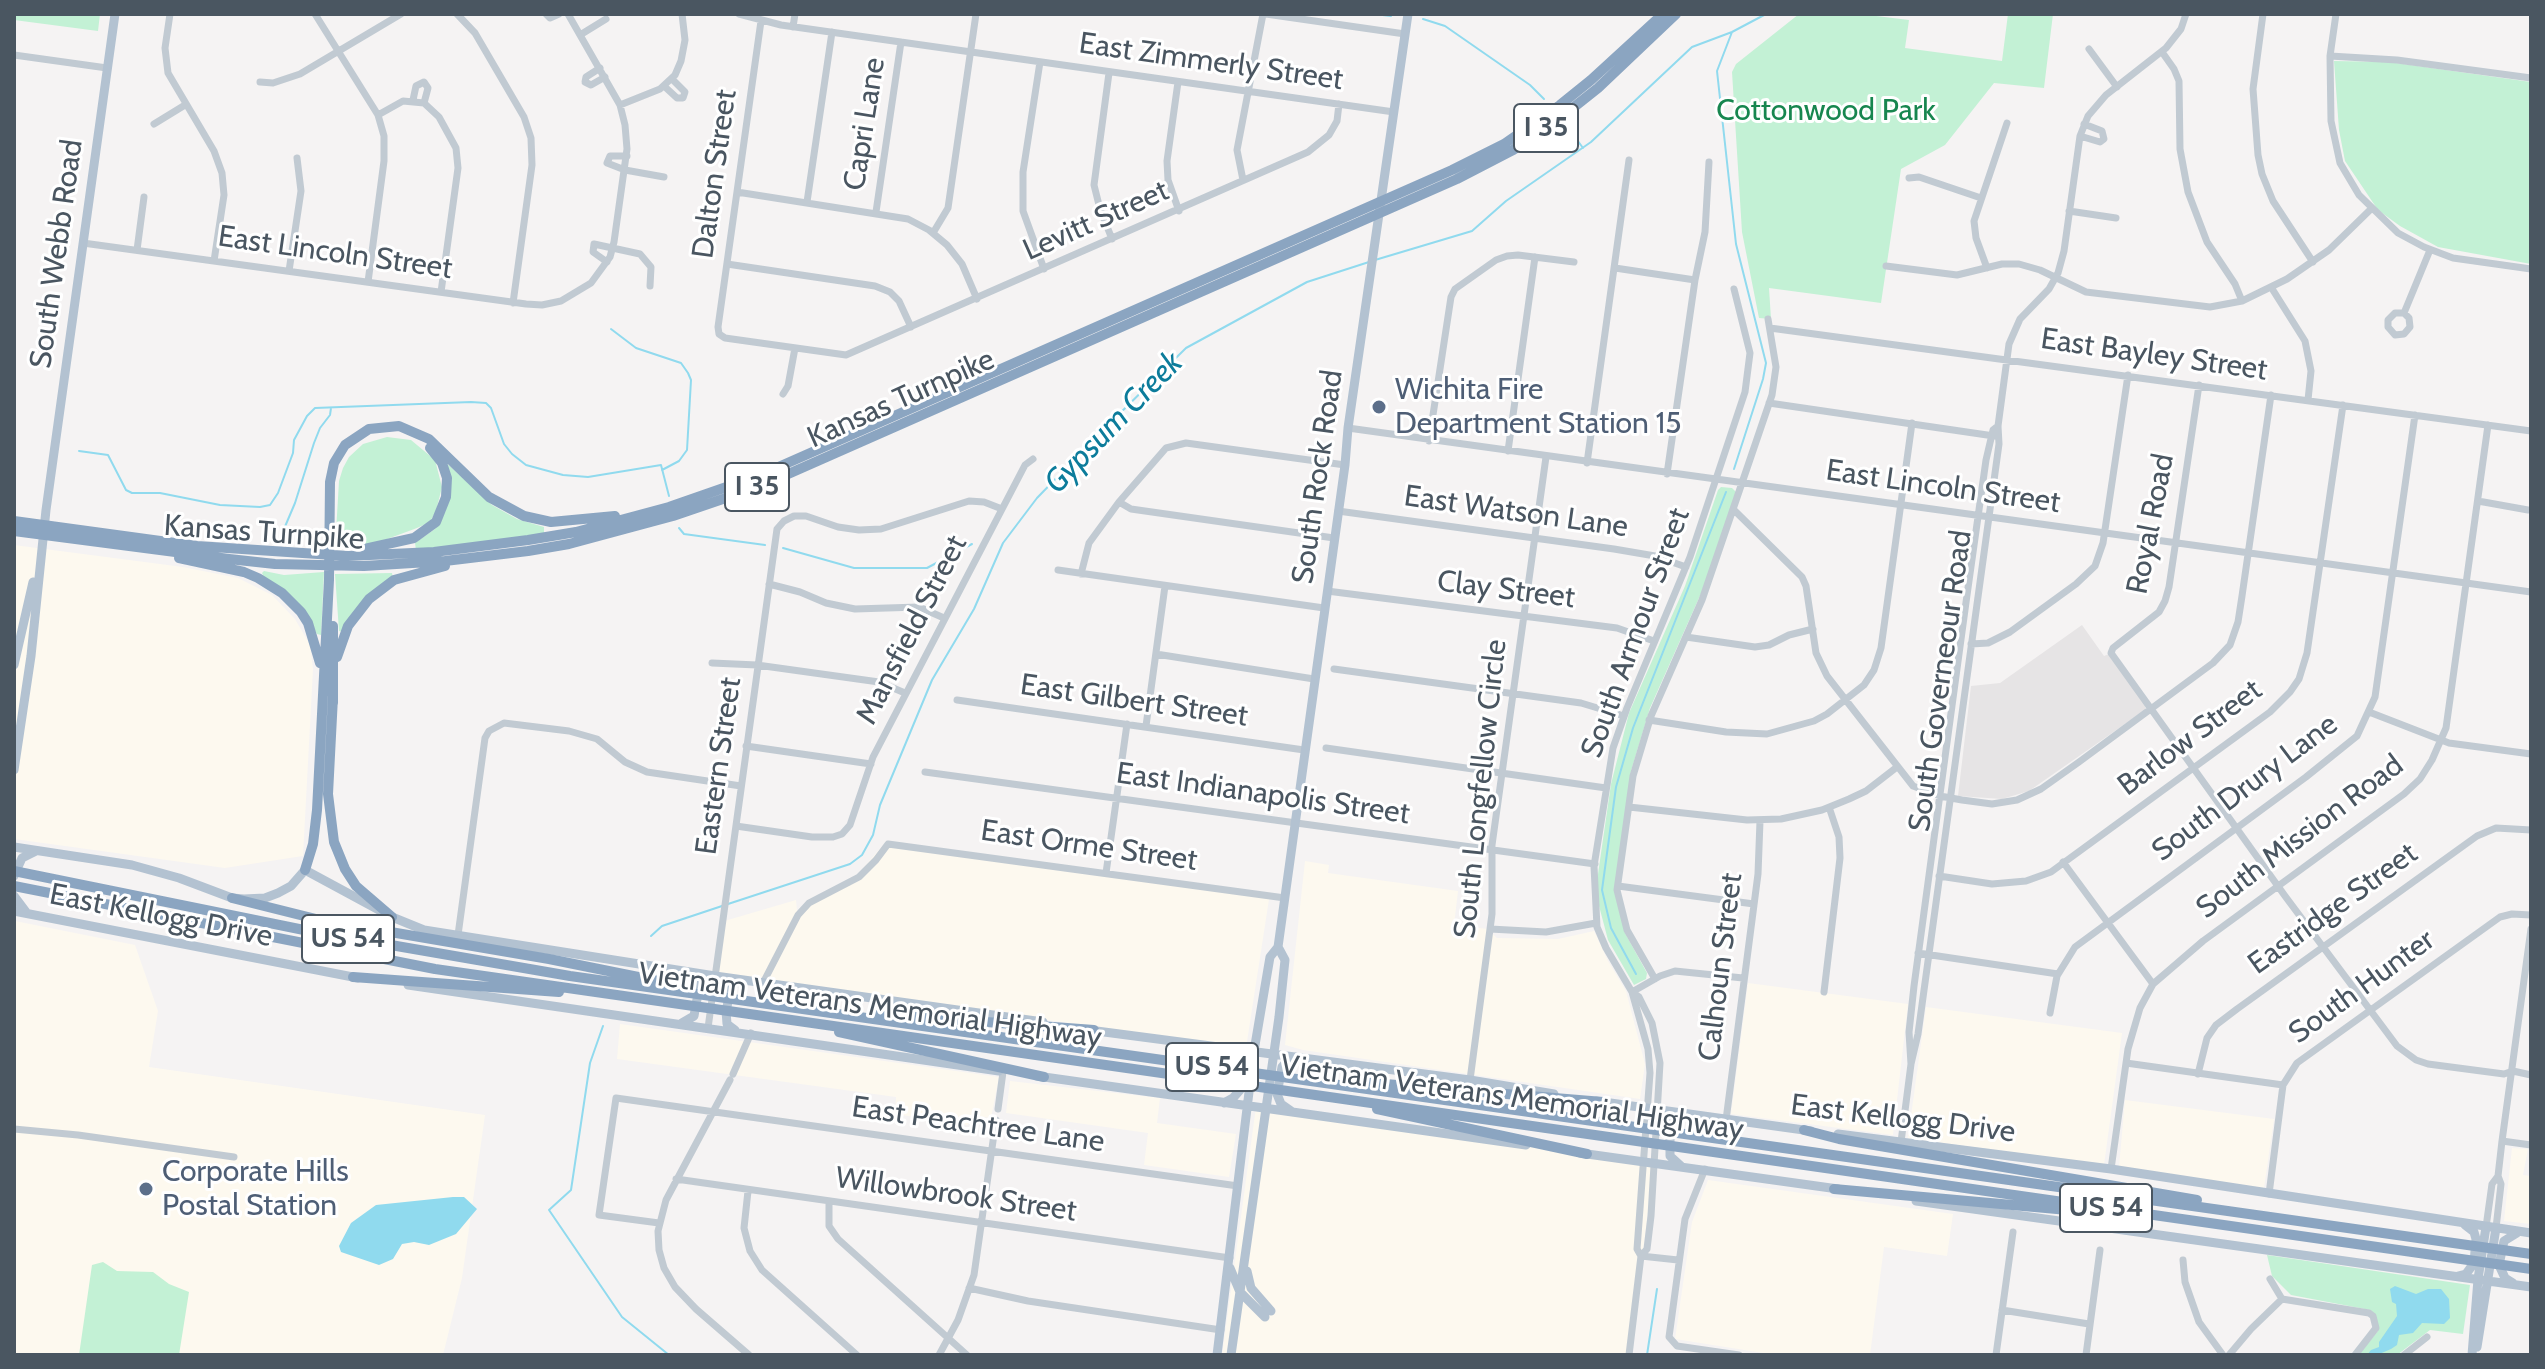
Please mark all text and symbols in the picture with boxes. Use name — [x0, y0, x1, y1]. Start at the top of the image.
street label: East Zimmerly Street — [1077, 26, 1345, 98]
street label: Capri Lane — [837, 55, 893, 193]
street label: Dalton Street — [685, 87, 745, 261]
park label: Cottonwood Park — [1716, 93, 1936, 129]
road number: I 35 — [1514, 104, 1578, 152]
street label: South Webb Road — [23, 137, 91, 371]
street label: Levitt Street — [1018, 173, 1174, 269]
street label: East Lincoln Street — [216, 219, 454, 287]
street label: East Bayley Street — [2038, 321, 2270, 389]
street label: Kansas Turnpike — [802, 342, 1000, 456]
water label: Gypsum Creek — [1037, 344, 1191, 502]
street label: South Rock Road — [1285, 368, 1351, 586]
place label: Wichita Fire Department Station 15 — [1395, 372, 1682, 442]
marker: Wichita Fire Department Station 15 — [1370, 398, 1388, 416]
street label: Royal Road — [2120, 451, 2182, 597]
street label: East Lincoln Street — [1824, 453, 2062, 521]
road number: I 35 — [725, 463, 789, 511]
street label: East Watson Lane — [1402, 478, 1630, 546]
street label: South Armour Street — [1574, 503, 1698, 763]
street label: Kansas Turnpike — [163, 508, 365, 558]
street label: South Governeour Road — [1902, 528, 1980, 834]
street label: Mansfield Street — [849, 530, 975, 730]
street label: Clay Street — [1435, 564, 1577, 616]
street label: South Longfellow Circle — [1447, 638, 1515, 940]
street label: East Gilbert Street — [1018, 667, 1250, 735]
street label: Barlow Street — [2111, 672, 2269, 804]
street label: Eastern Street — [689, 675, 749, 857]
street label: South Drury Lane — [2145, 707, 2345, 869]
street label: South Mission Road — [2190, 748, 2410, 926]
street label: East Indianapolis Street — [1114, 756, 1412, 832]
street label: East Orme Street — [978, 813, 1200, 879]
street label: Eastridge Street — [2241, 836, 2425, 982]
street label: Calhoun Street — [1692, 871, 1750, 1063]
street label: East Kellogg Drive — [47, 877, 275, 955]
road number: US 54 — [302, 915, 394, 963]
street label: South Hunter — [2282, 922, 2442, 1052]
street label: Vietnam Veterans Memorial Highway — [636, 956, 1104, 1056]
road number: US 54 — [1166, 1043, 1258, 1091]
street label: Vietnam Veterans Memorial Highway — [1278, 1048, 1746, 1148]
street label: East Kellogg Drive — [1789, 1087, 2017, 1151]
street label: East Peachtree Lane — [849, 1089, 1107, 1161]
place label: Corporate Hills Postal Station — [162, 1154, 349, 1224]
street label: Willowbrook Street — [833, 1160, 1079, 1230]
marker: Corporate Hills Postal Station — [137, 1180, 155, 1198]
road number: US 54 — [2060, 1184, 2152, 1232]

